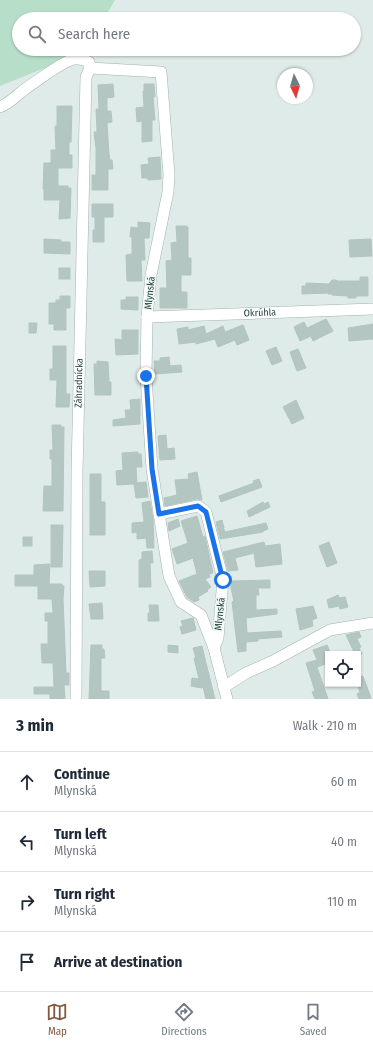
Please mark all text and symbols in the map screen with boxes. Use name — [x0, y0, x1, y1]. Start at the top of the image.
search box — [12, 12, 361, 56]
icon: search — [26, 23, 48, 45]
text: Search here — [58, 25, 130, 43]
north arrow — [277, 68, 313, 104]
street label: Mlynská — [142, 276, 158, 310]
street label: Okrúhla — [243, 306, 276, 320]
street label: Záhradnícka — [72, 358, 86, 408]
route end — [137, 367, 155, 385]
route start — [214, 571, 232, 589]
street label: Mlynská — [212, 597, 228, 631]
map controls — [325, 651, 361, 687]
button: locate — [325, 651, 361, 687]
text: 3 min — [16, 715, 54, 736]
text: Walk · 210 m — [293, 718, 357, 733]
text: Continue — [54, 765, 110, 783]
icon: ahead — [16, 771, 38, 793]
text: 60 m — [331, 774, 357, 789]
text: Mlynská — [54, 783, 97, 798]
text: Turn left — [54, 825, 107, 843]
icon: left — [16, 831, 38, 853]
text: 40 m — [331, 834, 357, 849]
text: Mlynská — [54, 843, 97, 858]
text: Turn right — [54, 885, 115, 903]
icon: right — [16, 891, 38, 913]
text: 110 m — [327, 894, 357, 909]
text: Mlynská — [54, 903, 97, 918]
icon: arrive — [16, 951, 38, 973]
text: Arrive at destination — [54, 953, 182, 971]
tab: Map — [46, 1001, 68, 1038]
tab: Directions — [161, 1001, 207, 1038]
tab: Saved — [300, 1001, 327, 1038]

